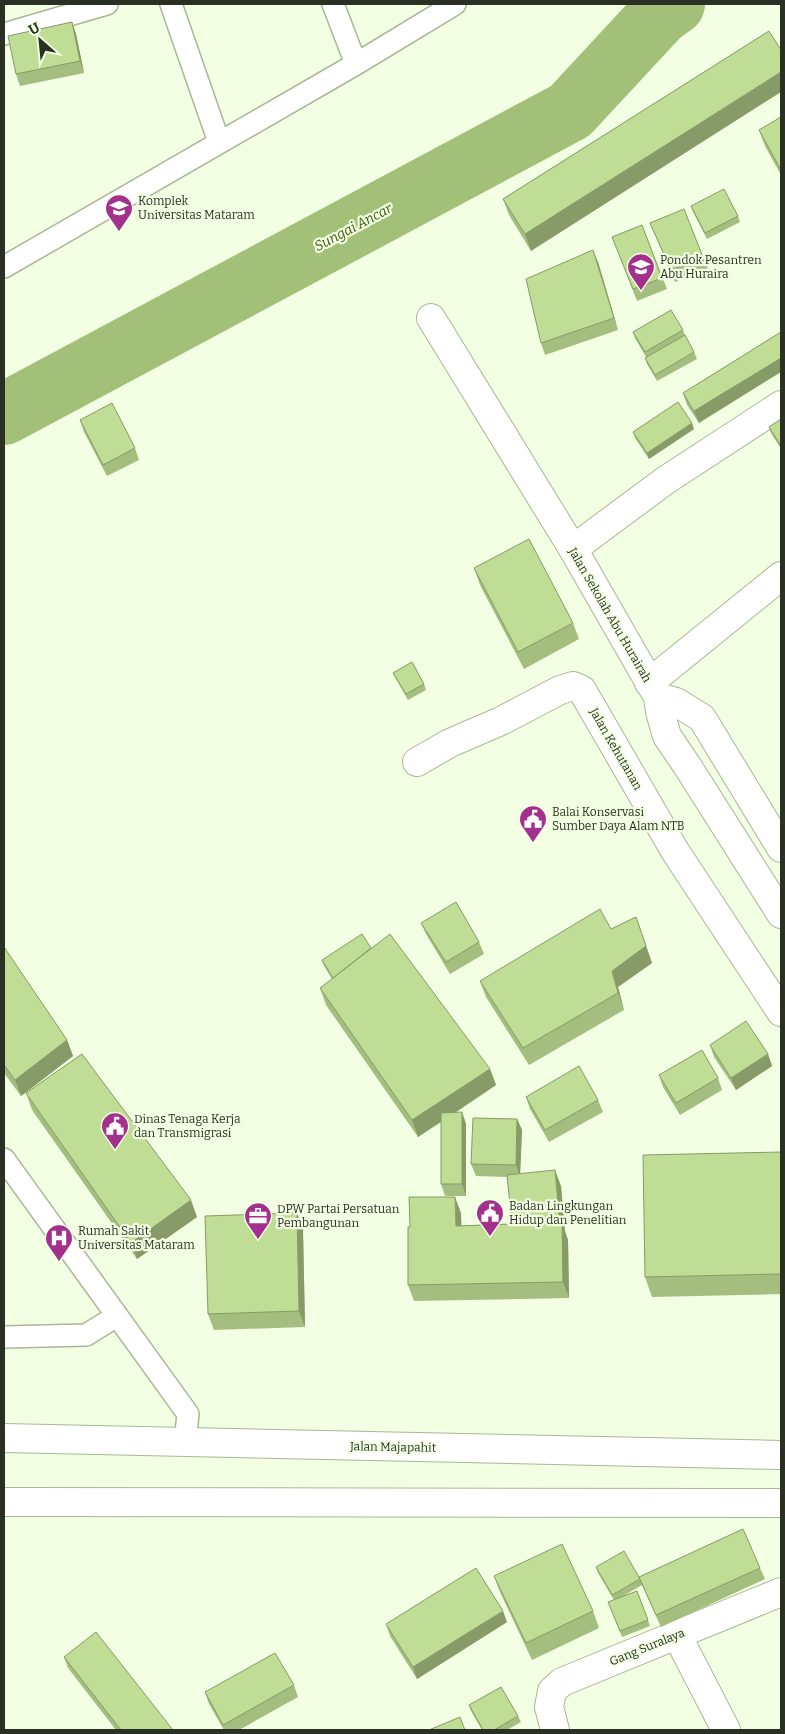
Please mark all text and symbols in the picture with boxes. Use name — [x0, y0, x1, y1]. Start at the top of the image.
north arrow — [15, 15, 65, 65]
text: U — [26, 19, 43, 39]
school or university icon: Komplek Universitas Mataram — [104, 193, 134, 232]
place label: Komplek Universitas Mataram — [138, 194, 255, 222]
water label: Sungai Ancar — [311, 199, 396, 255]
school or university icon: Pondok Pesantren Abu Huraira — [626, 252, 656, 291]
place label: Pondok Pesantren Abu Huraira — [660, 253, 762, 281]
street label: Jalan Sekolah Abu Hurairah — [565, 544, 655, 685]
street label: Jalan Kehutanan — [586, 705, 645, 793]
public building icon: Balai Konservasi Sumber Daya Alam NTB — [518, 804, 548, 843]
place label: Balai Konservasi Sumber Daya Alam NTB — [552, 805, 685, 833]
public building icon: Dinas Tenaga Kerja dan Transmigrasi — [100, 1111, 130, 1150]
place label: Dinas Tenaga Kerja dan Transmigrasi — [134, 1112, 241, 1140]
public building icon: Badan Lingkungan Hidup dan Penelitian — [475, 1198, 505, 1237]
place label: Badan Lingkungan Hidup dan Penelitian — [509, 1199, 627, 1227]
office icon: DPW Partai Persatuan Pembangunan — [243, 1201, 273, 1240]
place label: DPW Partai Persatuan Pembangunan — [277, 1202, 400, 1230]
hospital icon: Rumah Sakit Universitas Mataram — [44, 1223, 74, 1262]
place label: Rumah Sakit Universitas Mataram — [78, 1224, 195, 1252]
street label: Jalan Majapahit — [349, 1439, 437, 1455]
street label: Gang Suralaya — [607, 1625, 687, 1668]

